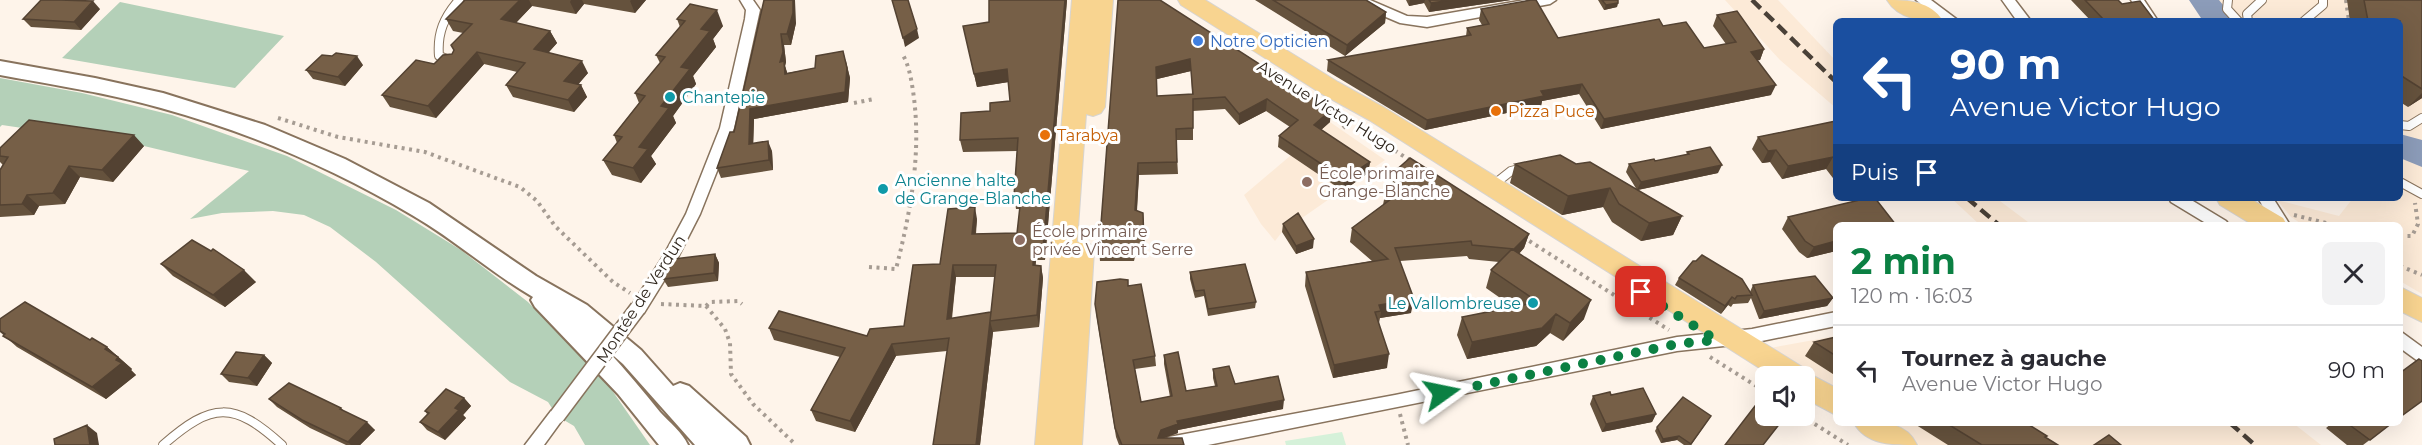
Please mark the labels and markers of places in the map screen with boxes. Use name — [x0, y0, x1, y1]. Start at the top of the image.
place label: Notre Opticien — [1210, 32, 1328, 51]
marker: Notre Opticien — [1191, 34, 1205, 48]
place label: Chantepie — [682, 88, 765, 107]
marker: Chantepie — [663, 90, 677, 104]
place label: Pizza Puce — [1508, 102, 1595, 121]
marker: Pizza Puce — [1489, 104, 1503, 118]
place label: Tarabya — [1057, 126, 1119, 145]
marker: Tarabya — [1038, 128, 1052, 142]
place label: École primaire Grange-Blanche — [1319, 164, 1450, 201]
place label: Ancienne halte de Grange-Blanche — [895, 171, 1051, 208]
marker: École primaire Grange-Blanche — [1300, 175, 1314, 189]
marker: Ancienne halte de Grange-Blanche — [876, 182, 890, 196]
place label: École primaire privée Vincent Serre — [1032, 222, 1193, 259]
marker: École primaire privée Vincent Serre — [1013, 233, 1027, 247]
pin — [1615, 266, 1666, 317]
place label: Le Vallombreuse — [1388, 294, 1521, 313]
marker: Le Vallombreuse — [1526, 296, 1540, 310]

